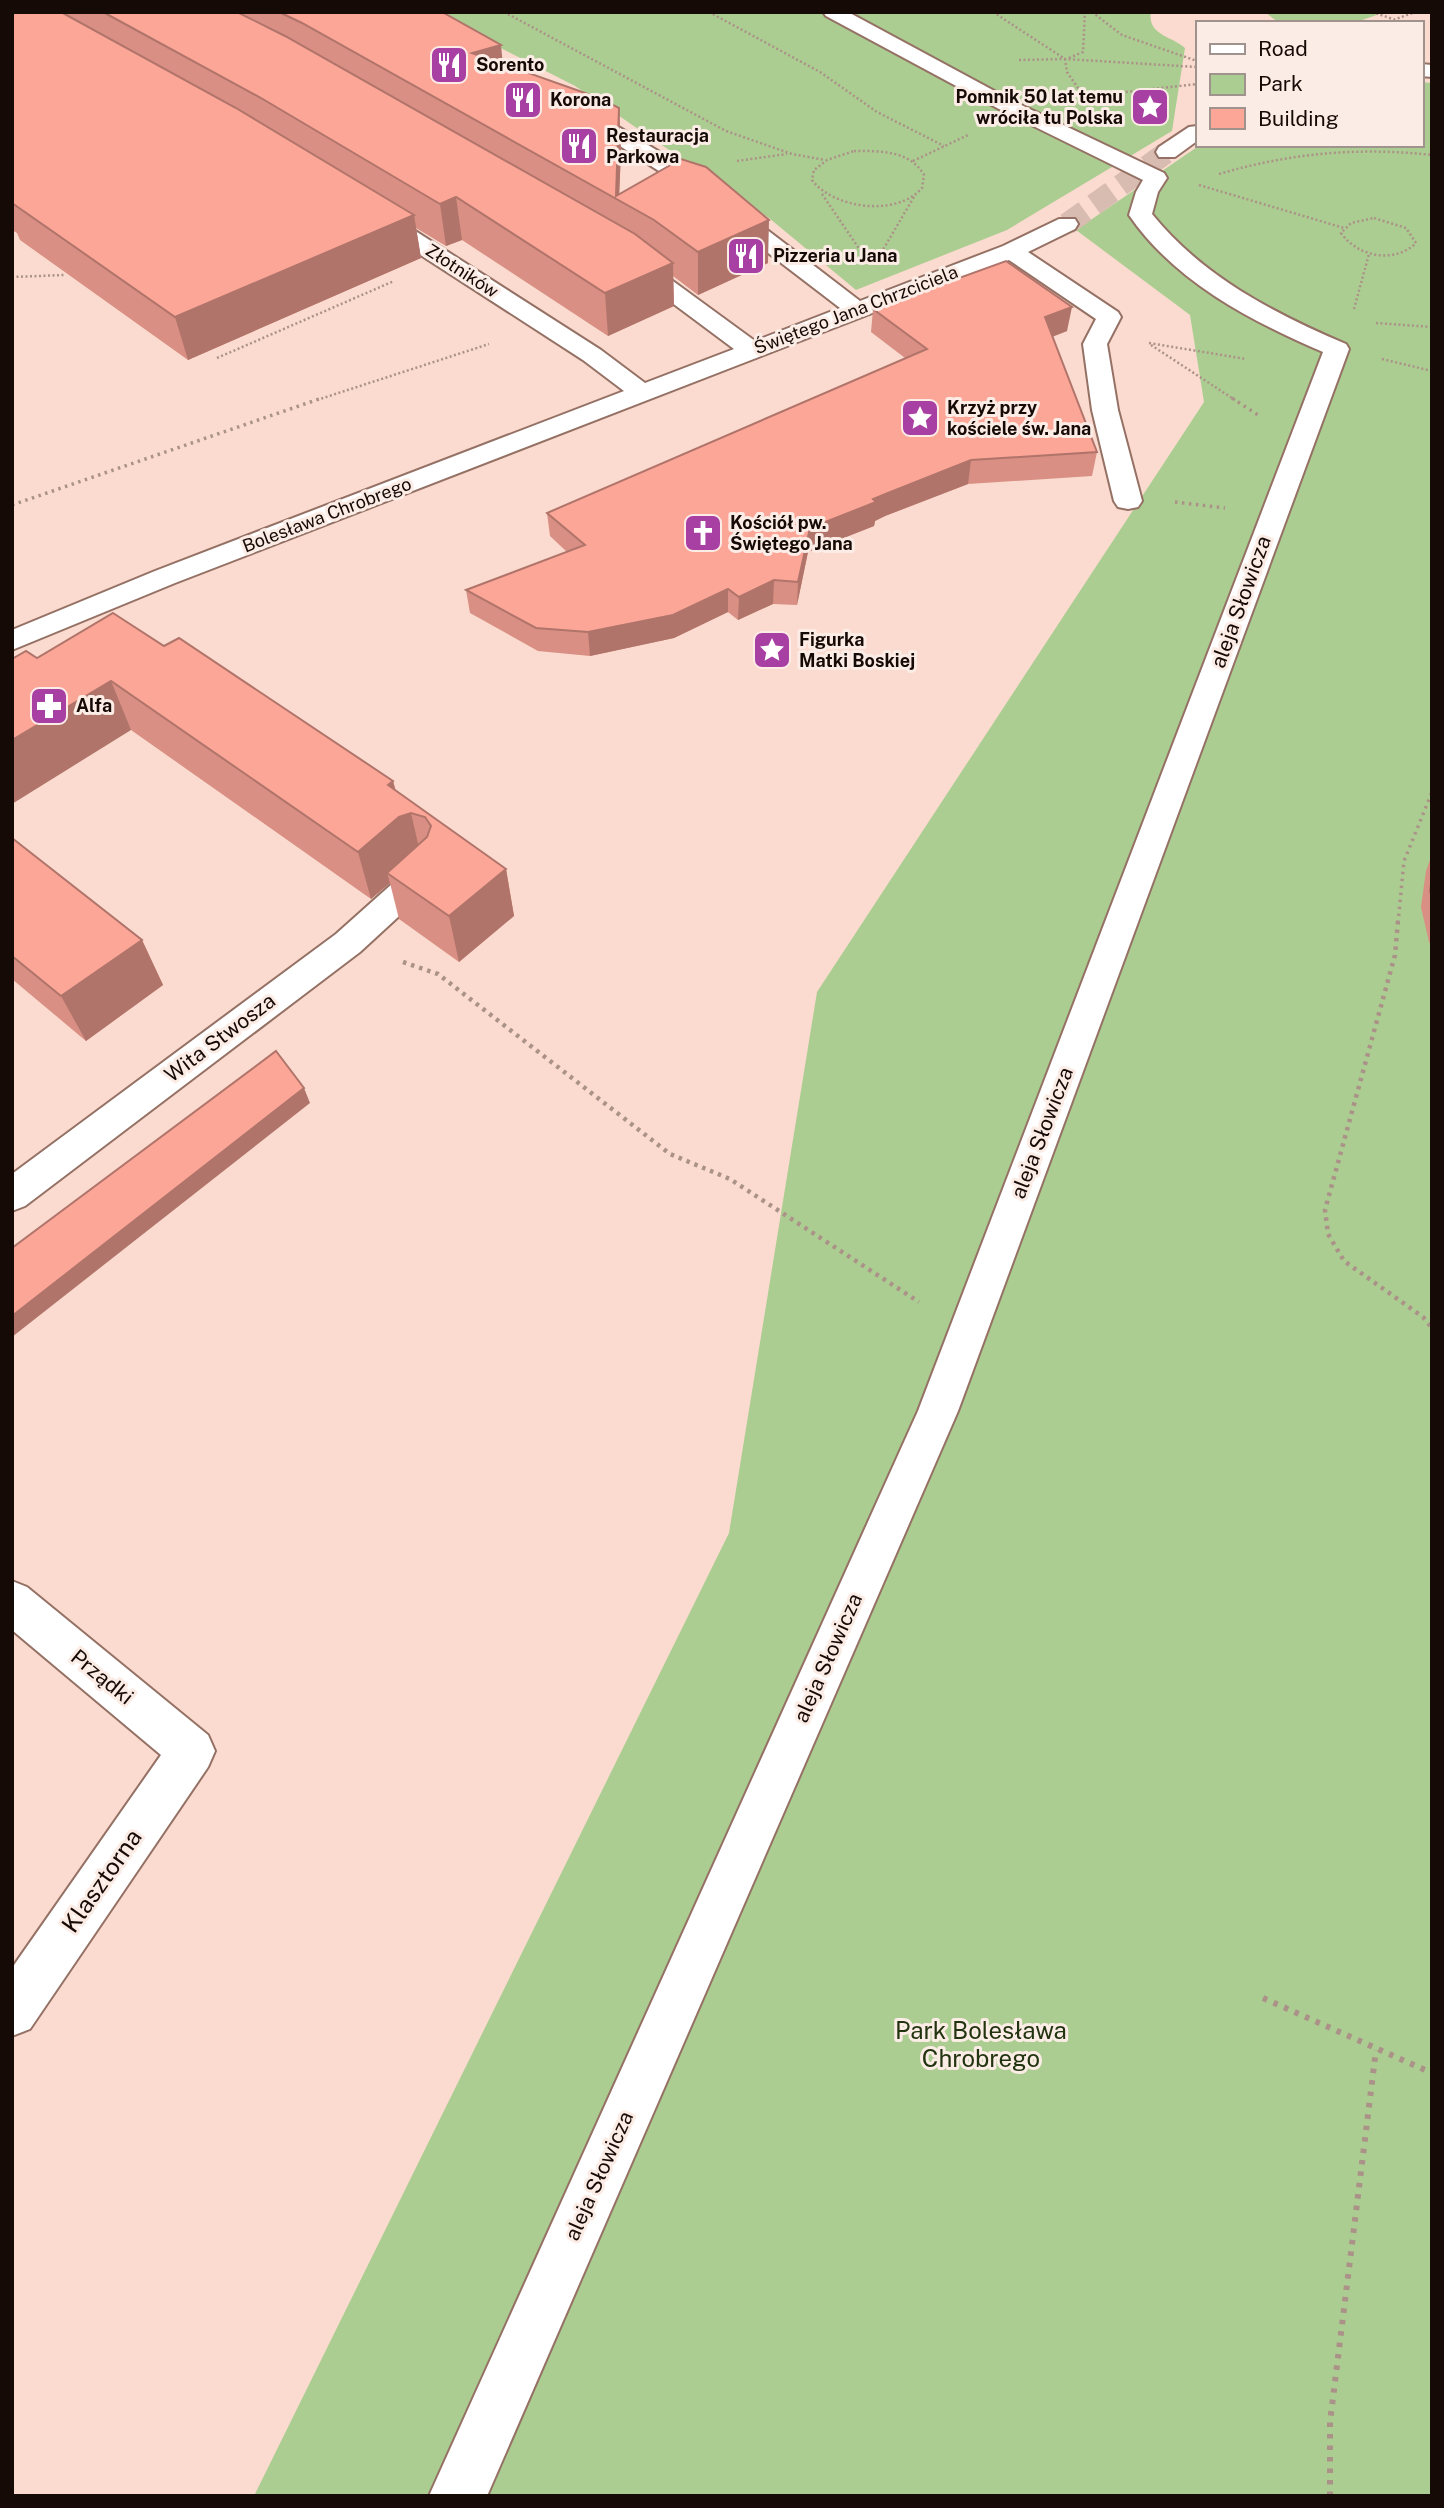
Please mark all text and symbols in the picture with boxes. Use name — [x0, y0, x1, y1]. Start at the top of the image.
legend — [1196, 21, 1423, 147]
text: Road — [1258, 36, 1308, 61]
restaurant icon: Sorento — [428, 44, 470, 86]
place label: Sorento — [476, 54, 544, 75]
text: Park — [1258, 71, 1303, 96]
restaurant icon: Korona — [502, 79, 544, 121]
place label: Pomnik 50 lat temu wróciła tu Polska — [956, 86, 1123, 128]
place icon: Pomnik 50 lat temu wróciła tu Polska — [1129, 86, 1171, 128]
place label: Korona — [550, 89, 611, 110]
text: Building — [1258, 106, 1339, 131]
restaurant icon: Restauracja Parkowa — [558, 125, 600, 167]
place label: Restauracja Parkowa — [606, 125, 709, 167]
restaurant icon: Pizzeria u Jana — [725, 235, 767, 277]
street label: Złotników — [422, 239, 503, 302]
place label: Pizzeria u Jana — [773, 245, 897, 266]
street label: Świętego Jana Chrzciciela — [751, 260, 961, 358]
place icon: Krzyż przy kościele św. Jana — [899, 397, 941, 439]
place label: Krzyż przy kościele św. Jana — [947, 397, 1091, 439]
street label: Bolesława Chrobrego — [239, 473, 414, 556]
church icon: Kościół pw. Świętego Jana — [682, 512, 724, 554]
place label: Kościół pw. Świętego Jana — [730, 512, 853, 554]
street label: aleja Słowicza — [1205, 532, 1276, 671]
place icon: Figurka Matki Boskiej — [751, 629, 793, 671]
place label: Figurka Matki Boskiej — [799, 629, 915, 671]
pharmacy icon: Alfa — [28, 685, 70, 727]
place label: Alfa — [76, 695, 112, 716]
street label: Wita Stwosza — [159, 988, 280, 1087]
street label: aleja Słowicza — [1005, 1064, 1078, 1202]
street label: aleja Słowicza — [788, 1589, 867, 1726]
street label: Prządki — [66, 1644, 139, 1709]
street label: Klasztorna — [55, 1823, 147, 1937]
park label: Park Bolesława Chrobrego — [895, 2016, 1067, 2072]
street label: aleja Słowicza — [559, 2107, 638, 2244]

